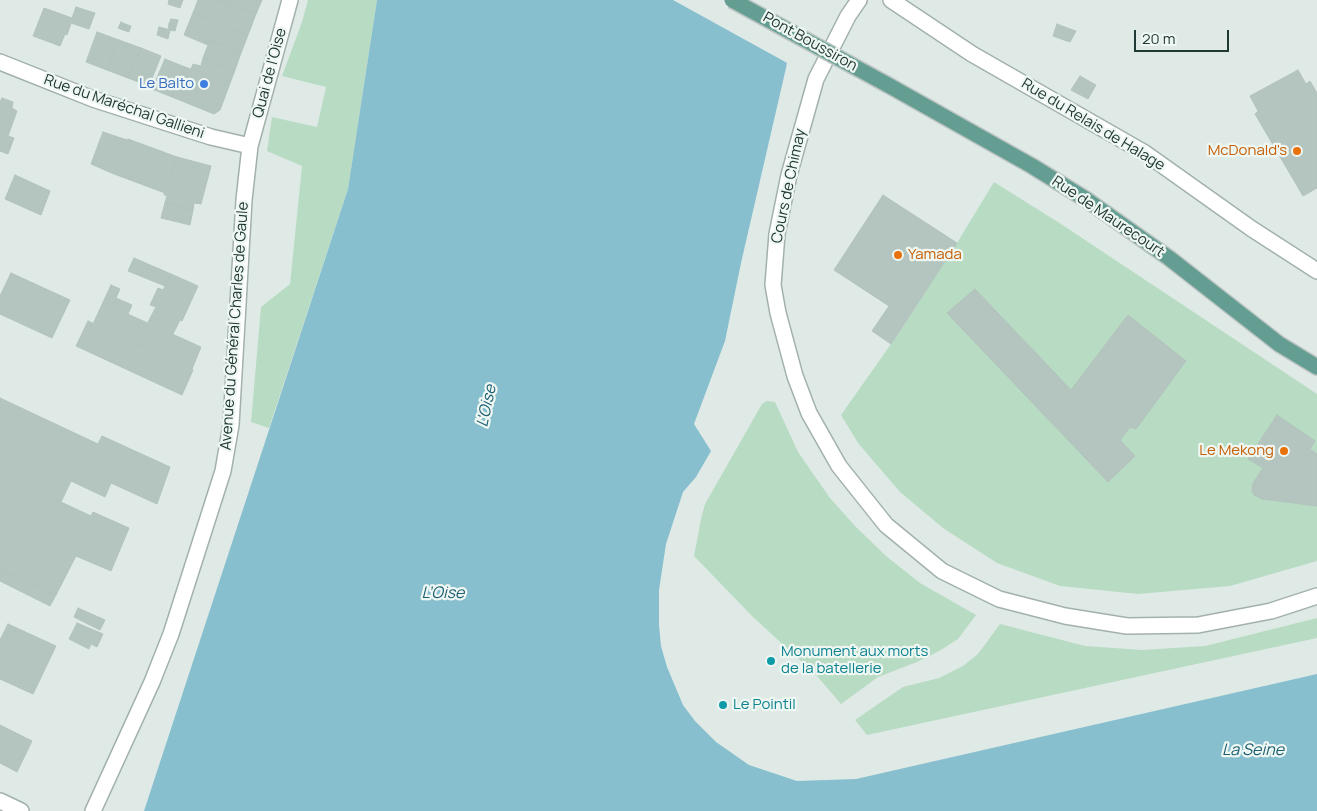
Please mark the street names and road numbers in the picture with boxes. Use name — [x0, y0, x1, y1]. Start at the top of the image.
street label: Pont Boussiron — [760, 9, 860, 75]
street label: Quai de l'Oise — [249, 26, 291, 120]
street label: Rue du Maréchal Gallieni — [41, 71, 207, 143]
street label: Rue du Relais de Halage — [1018, 75, 1168, 175]
street label: Cours de Chimay — [768, 127, 810, 245]
street label: Rue de Maurecourt — [1048, 173, 1168, 261]
street label: Avenue du Général Charles de Gaule — [217, 201, 253, 451]

